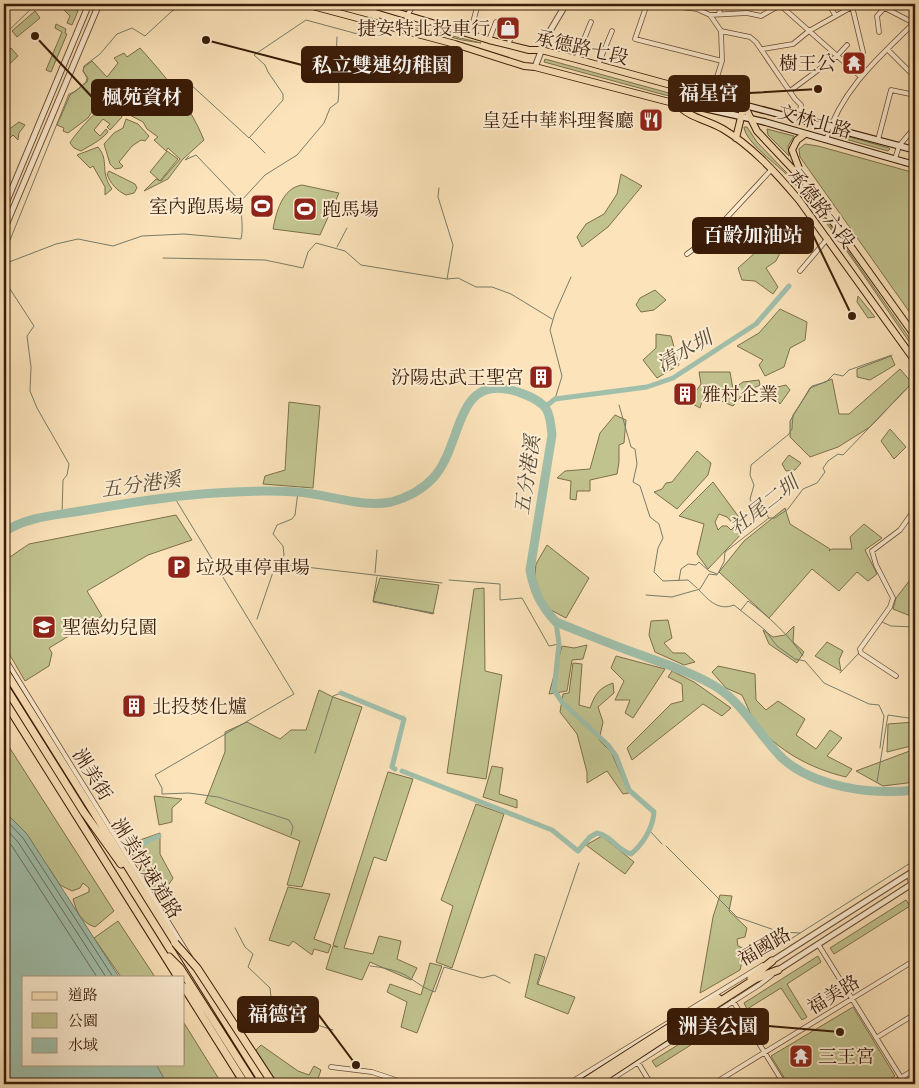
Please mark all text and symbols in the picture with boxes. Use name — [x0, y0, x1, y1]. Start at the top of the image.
place label: 捷安特北投車行 — [357, 14, 490, 42]
shop icon: 捷安特北投車行 — [495, 15, 521, 41]
street label: 承德路七段 — [533, 23, 631, 71]
callout: 私立雙連幼稚園 — [302, 47, 462, 82]
place label: 樹王公 — [779, 49, 836, 77]
text: 私立雙連幼稚園 — [312, 50, 452, 79]
temple icon: 樹王公 — [841, 50, 867, 76]
callout: 福星宮 — [669, 76, 749, 111]
text: 福星宮 — [679, 78, 739, 107]
callout: 楓苑資材 — [92, 80, 192, 115]
text: 楓苑資材 — [102, 82, 182, 111]
street label: 文林北路 — [775, 97, 855, 145]
place label: 皇廷中華料理餐廳 — [482, 106, 634, 134]
restaurant icon: 皇廷中華料理餐廳 — [638, 107, 664, 133]
street label: 承德路六段 — [782, 162, 862, 254]
place label: 室內跑馬場 — [149, 192, 244, 220]
sports icon: 室內跑馬場 — [249, 193, 275, 219]
place label: 跑馬場 — [322, 195, 379, 223]
sports icon: 跑馬場 — [292, 196, 318, 222]
callout: 百齡加油站 — [693, 218, 813, 253]
text: 百齡加油站 — [703, 220, 803, 249]
water label: 清水圳 — [651, 322, 720, 378]
place label: 汾陽忠武王聖宮 — [391, 363, 524, 391]
building icon: 汾陽忠武王聖宮 — [528, 364, 554, 390]
place label: 雅村企業 — [702, 380, 778, 408]
building icon: 雅村企業 — [672, 381, 698, 407]
water label: 五分港溪 — [507, 431, 547, 517]
water label: 五分港溪 — [99, 463, 185, 503]
water label: 社尾二圳 — [723, 467, 807, 541]
place label: 垃圾車停車場 — [196, 553, 310, 581]
parking icon: 垃圾車停車場 — [166, 554, 192, 580]
place label: 聖德幼兒園 — [62, 613, 157, 641]
school or university icon: 聖德幼兒園 — [31, 614, 57, 640]
place label: 北投焚化爐 — [152, 692, 247, 720]
building icon: 北投焚化爐 — [121, 693, 147, 719]
street label: 洲美街 — [66, 742, 120, 806]
street label: 洲美快速道路 — [105, 812, 189, 924]
street label: 福國路 — [732, 920, 796, 972]
street label: 福美路 — [801, 967, 865, 1021]
legend — [22, 976, 185, 1066]
text: 道路 — [68, 984, 98, 1005]
callout: 福德宮 — [238, 997, 318, 1032]
text: 福德宮 — [248, 999, 308, 1028]
callout: 洲美公園 — [668, 1009, 768, 1044]
text: 公園 — [68, 1010, 98, 1031]
text: 洲美公園 — [678, 1011, 758, 1040]
text: 水域 — [68, 1034, 98, 1055]
place label: 三王宮 — [818, 1042, 875, 1070]
temple icon: 三王宮 — [788, 1043, 814, 1069]

